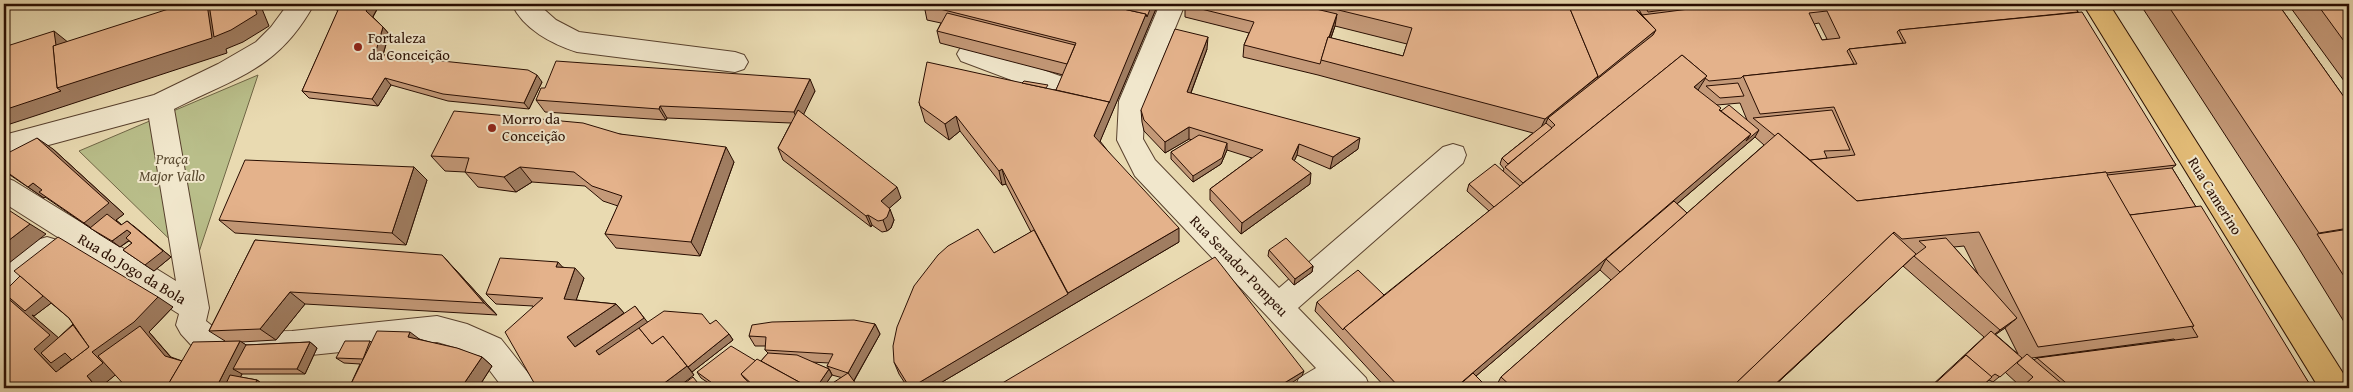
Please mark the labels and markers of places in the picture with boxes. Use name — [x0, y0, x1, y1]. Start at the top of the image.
place label: Fortaleza da Conceição — [368, 27, 450, 65]
marker: Fortaleza da Conceição — [352, 41, 364, 53]
place label: Morro da Conceição — [502, 108, 566, 146]
marker: Morro da Conceição — [486, 122, 498, 134]

